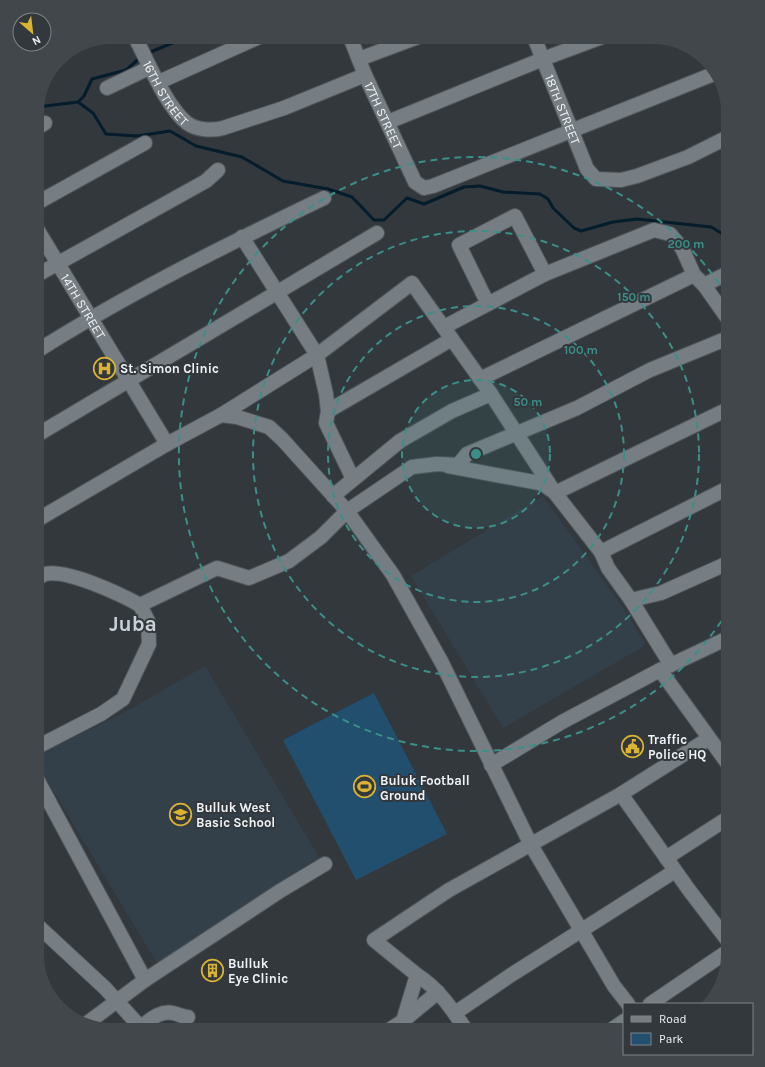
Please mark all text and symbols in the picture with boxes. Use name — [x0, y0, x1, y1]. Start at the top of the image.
north arrow — [12, 12, 52, 52]
text: N — [30, 33, 43, 48]
street label: 16TH STREET — [140, 58, 192, 129]
street label: 18TH STREET — [542, 72, 584, 147]
street label: 17TH STREET — [362, 79, 406, 151]
text: 200 m — [668, 237, 704, 251]
street label: 14TH STREET — [58, 271, 109, 342]
text: 150 m — [617, 290, 651, 304]
text: 100 m — [564, 343, 598, 357]
hospital icon: St. Simon Clinic — [91, 355, 117, 381]
place label: St. Simon Clinic — [120, 361, 219, 376]
text: 50 m — [514, 395, 543, 409]
centre of rings — [469, 447, 483, 461]
district label: Juba — [109, 612, 157, 636]
place label: Traffic Police HQ — [648, 732, 706, 762]
public building icon: Traffic Police HQ — [620, 733, 646, 759]
place label: Buluk Football Ground — [380, 773, 470, 803]
sports icon: Buluk Football Ground — [352, 774, 378, 800]
place label: Bulluk West Basic School — [196, 800, 275, 830]
school or university icon: Bulluk West Basic School — [167, 801, 193, 827]
place label: Bulluk Eye Clinic — [228, 956, 288, 986]
building icon: Bulluk Eye Clinic — [200, 957, 226, 983]
legend — [623, 1003, 753, 1055]
text: Road — [659, 1012, 687, 1026]
text: Park — [659, 1032, 684, 1046]

